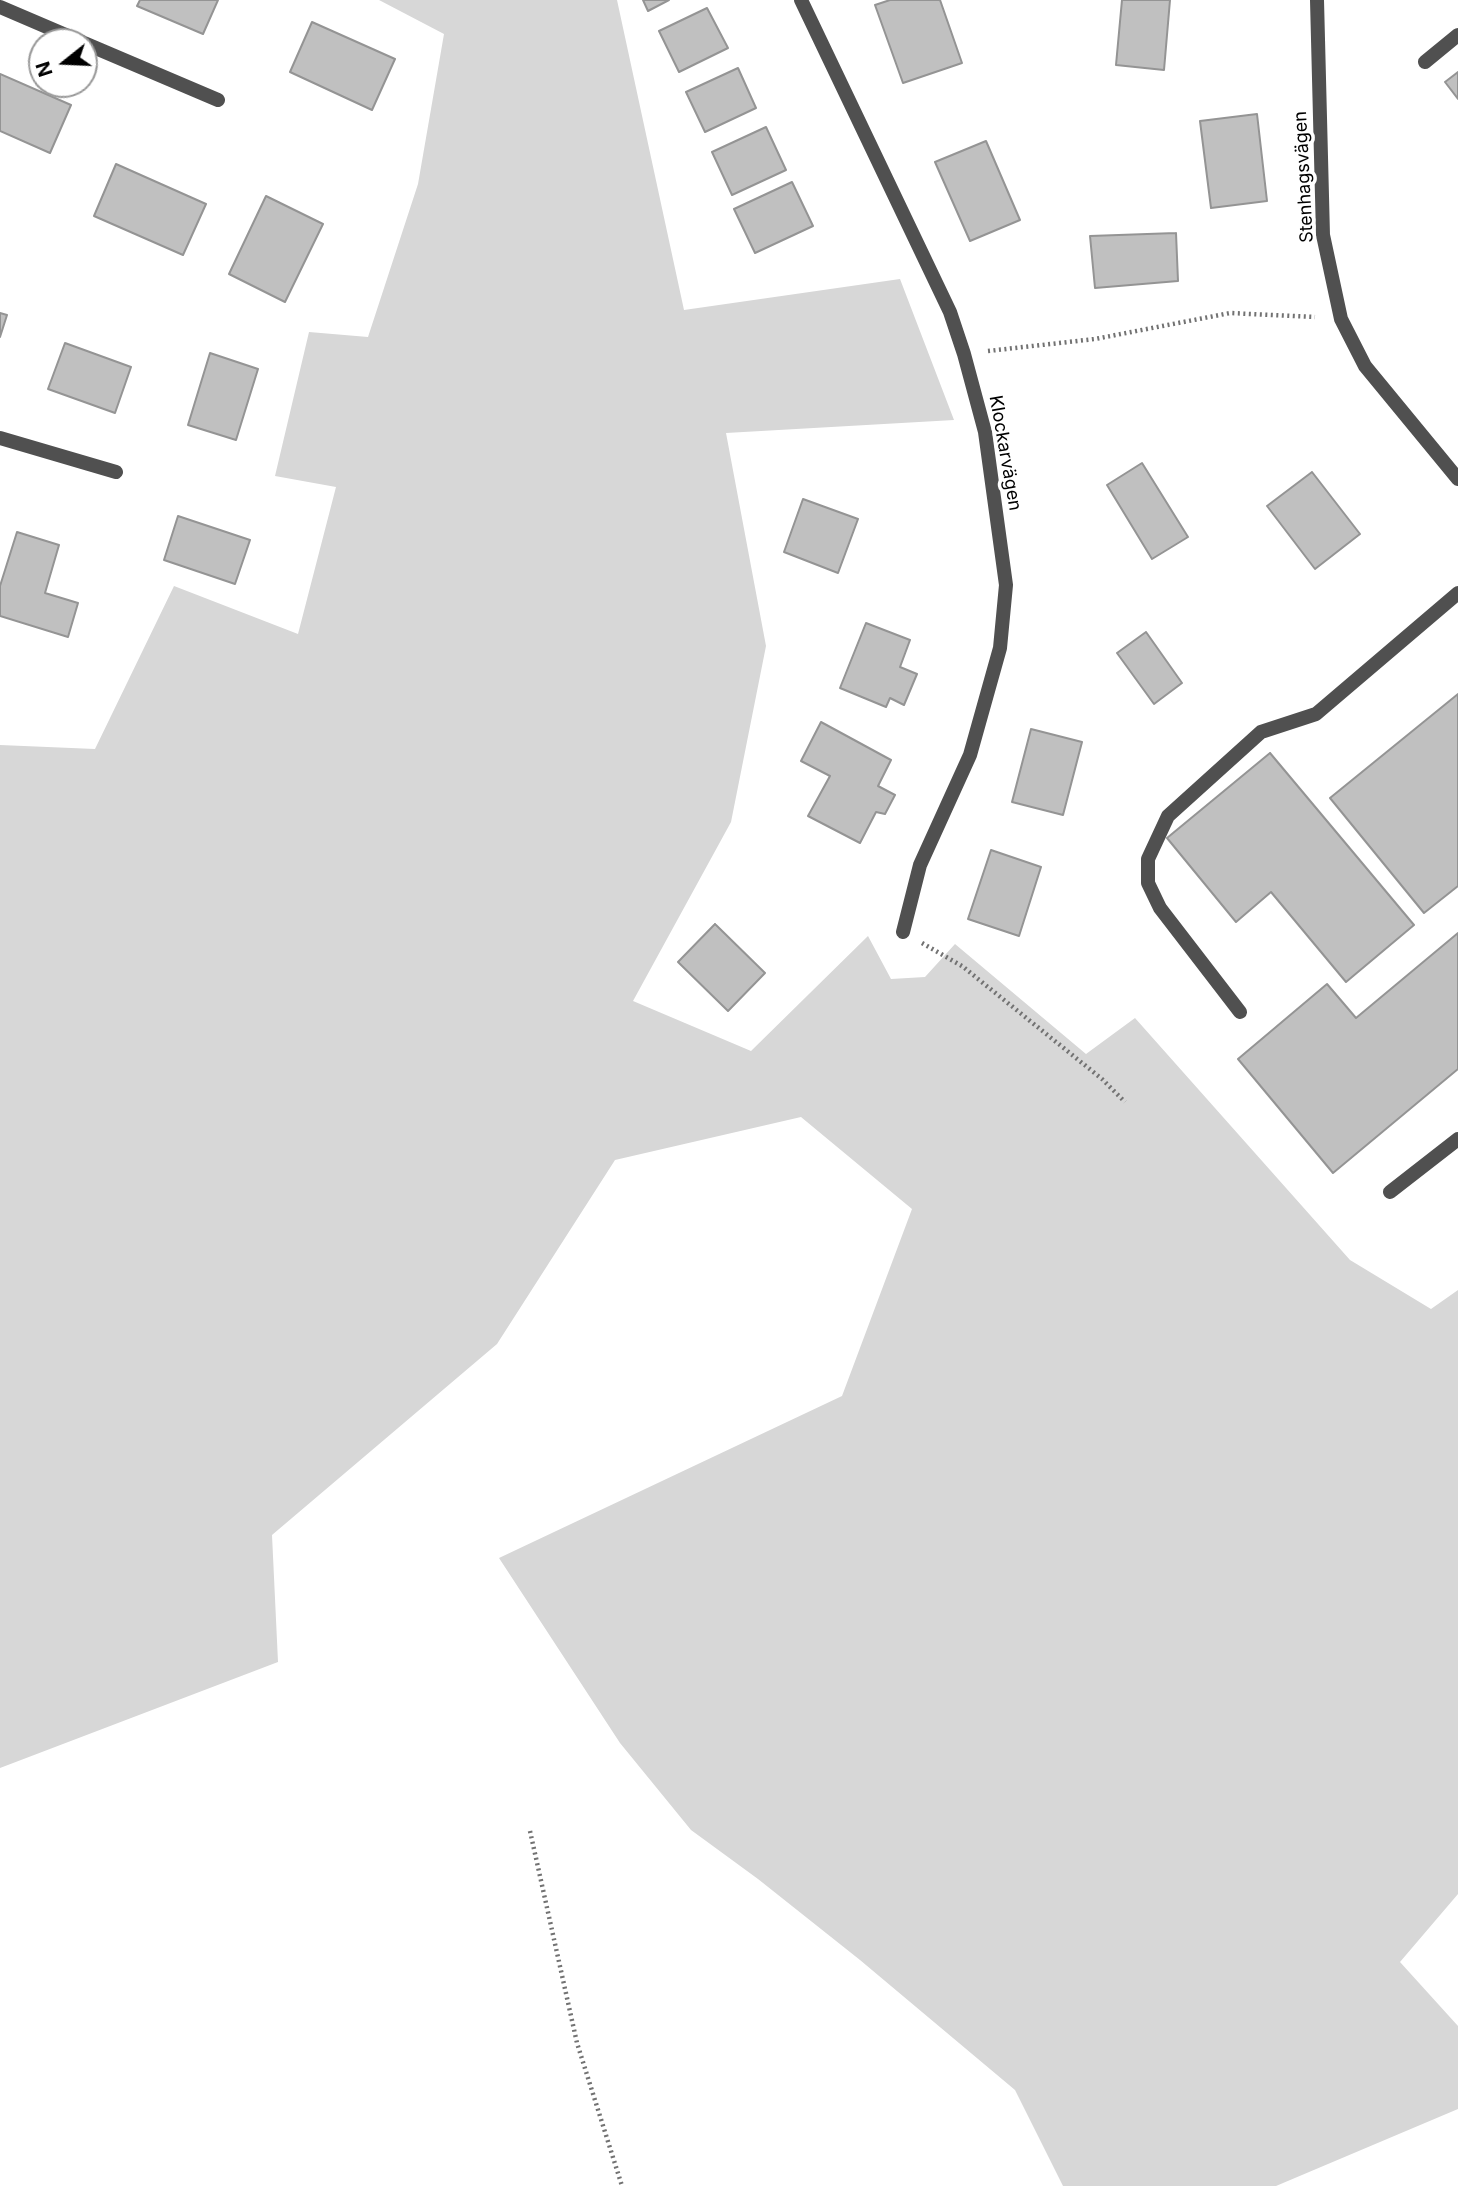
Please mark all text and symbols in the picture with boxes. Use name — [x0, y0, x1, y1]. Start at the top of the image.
north arrow — [28, 28, 98, 98]
text: N — [31, 59, 58, 79]
street label: Stenhagsvägen — [1290, 111, 1318, 243]
street label: Klockarvägen — [984, 394, 1026, 512]

